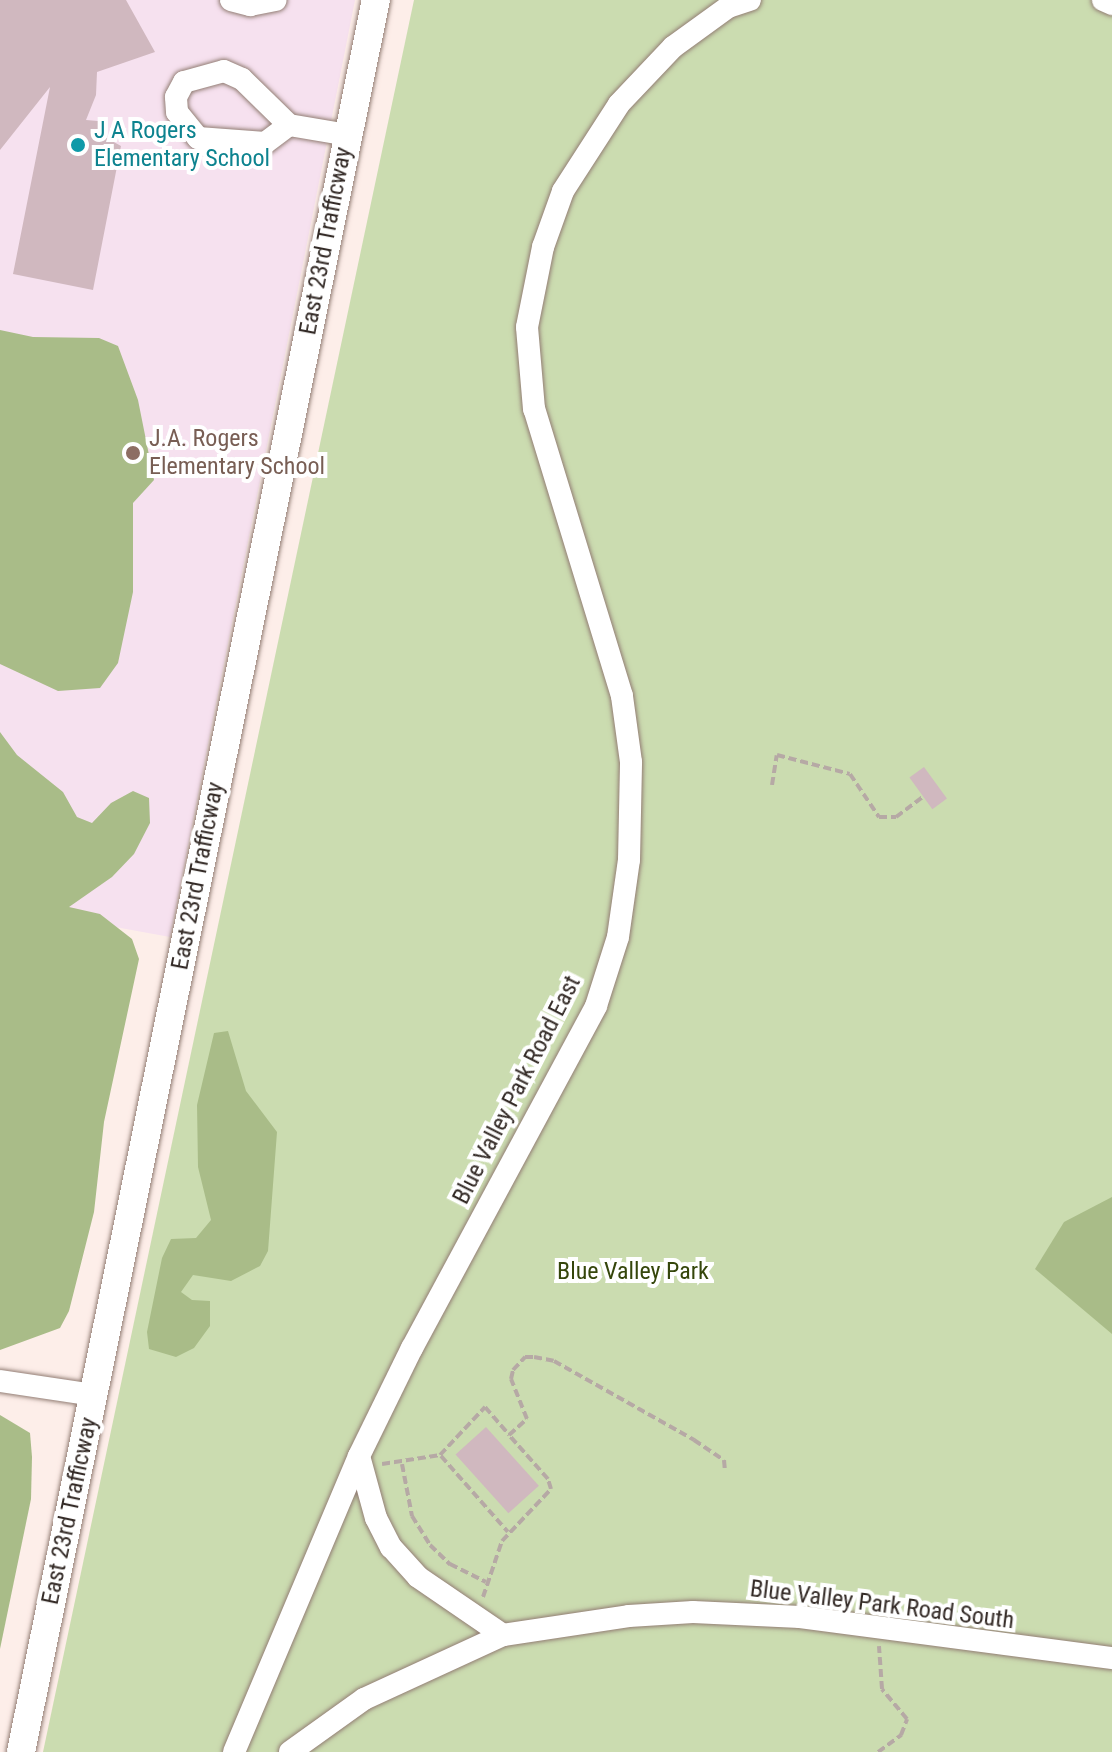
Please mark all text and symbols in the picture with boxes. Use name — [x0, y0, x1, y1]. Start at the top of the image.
place label: J A Rogers Elementary School — [94, 117, 270, 173]
marker: J A Rogers Elementary School — [69, 136, 87, 154]
street label: East 23rd Trafficway — [294, 145, 358, 337]
place label: J.A. Rogers Elementary School — [149, 425, 325, 481]
marker: J.A. Rogers Elementary School — [124, 444, 142, 462]
street label: East 23rd Trafficway — [166, 780, 230, 972]
street label: Blue Valley Park Road East — [447, 971, 587, 1209]
park label: Blue Valley Park — [557, 1258, 709, 1286]
street label: East 23rd Trafficway — [36, 1415, 104, 1607]
street label: Blue Valley Park Road South — [748, 1575, 1016, 1635]

